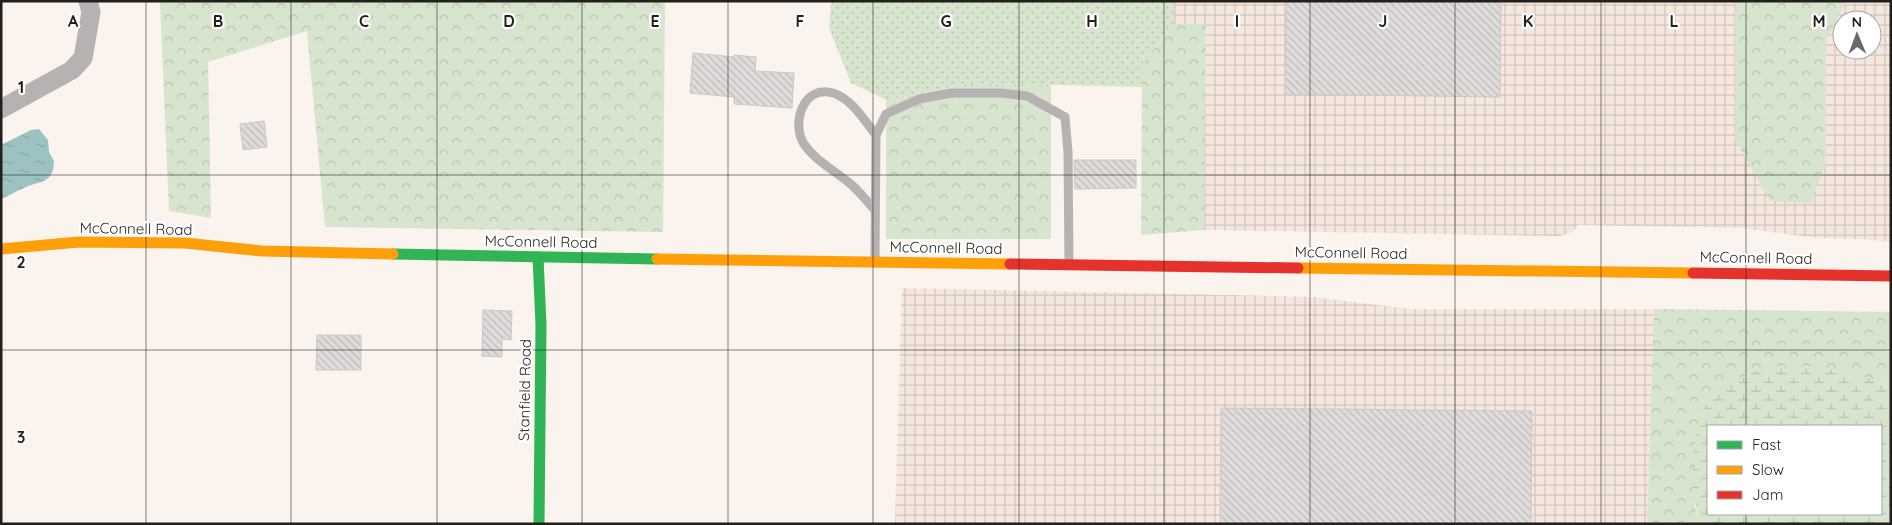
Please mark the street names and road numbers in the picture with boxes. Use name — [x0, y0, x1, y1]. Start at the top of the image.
street label: McConnell Road — [79, 218, 193, 239]
street label: McConnell Road — [484, 231, 598, 252]
street label: McConnell Road — [889, 237, 1003, 258]
street label: McConnell Road — [1294, 242, 1408, 263]
street label: McConnell Road — [1699, 247, 1813, 268]
street label: Stanfield Road — [514, 339, 535, 441]

